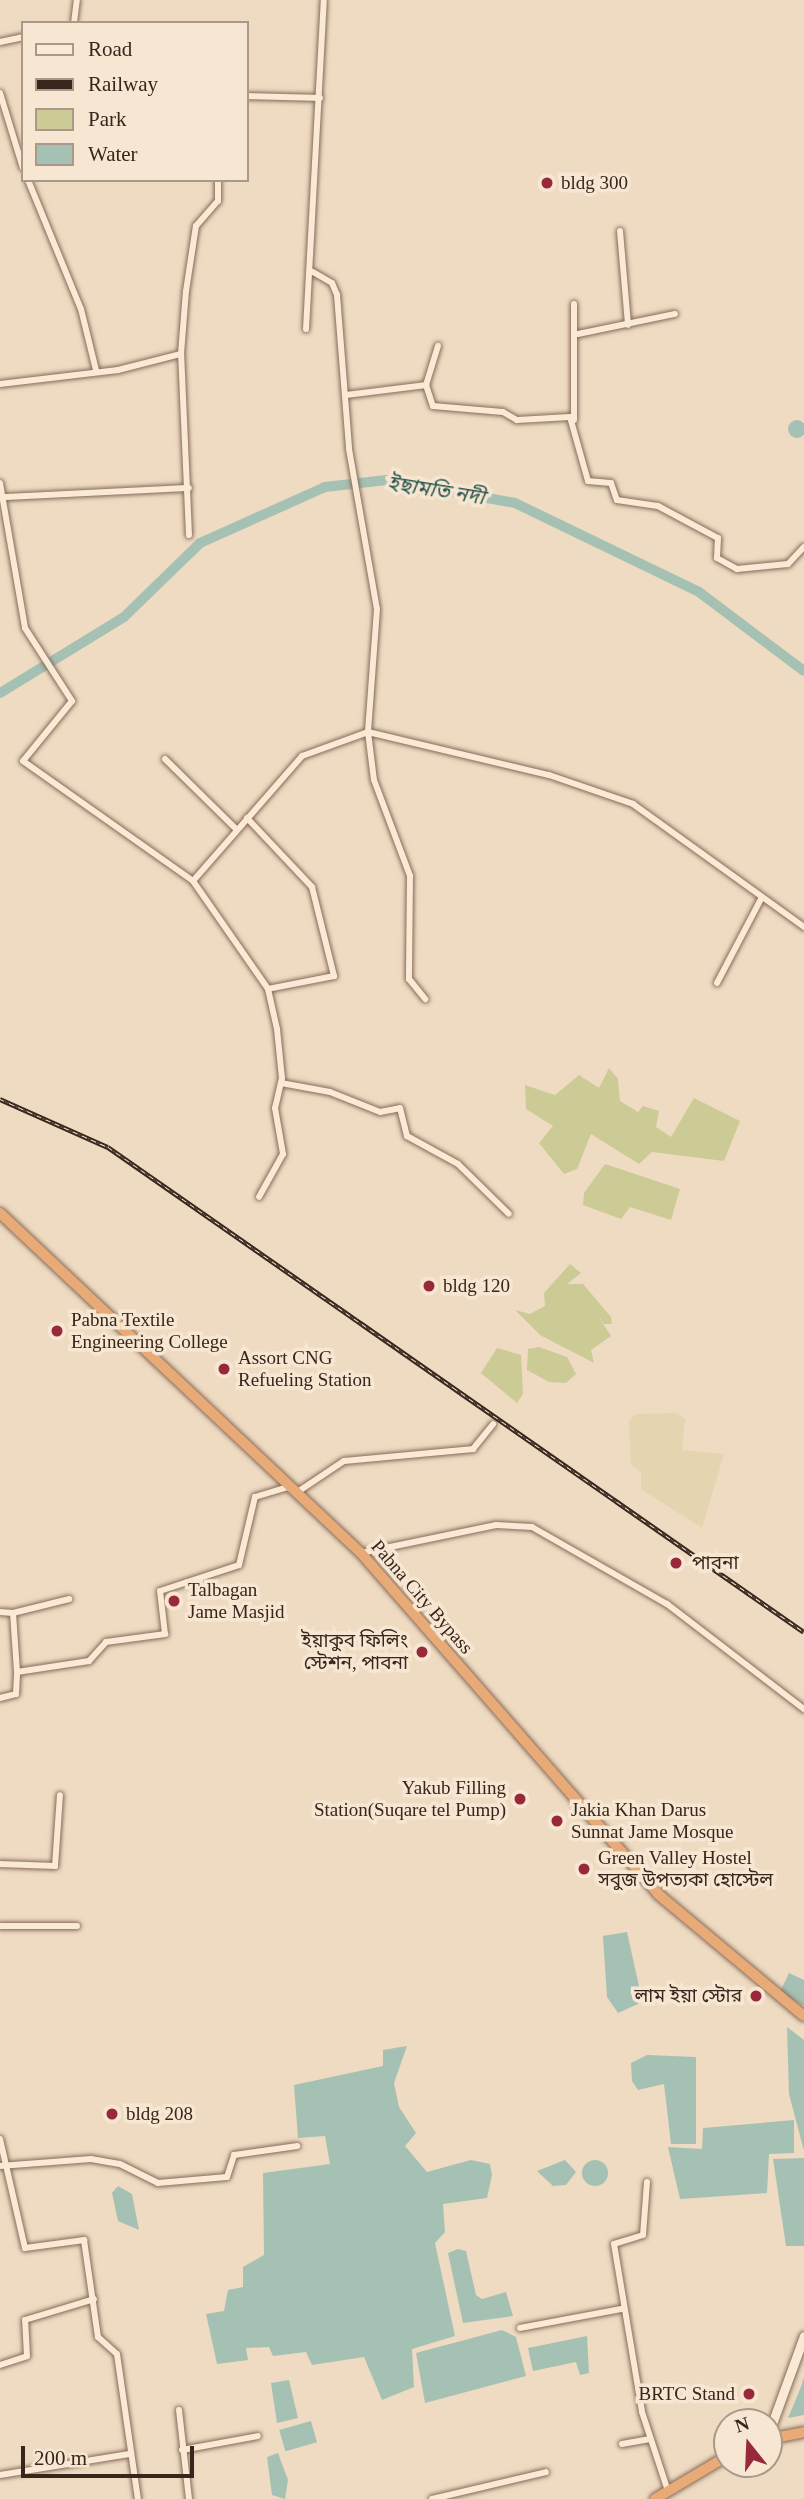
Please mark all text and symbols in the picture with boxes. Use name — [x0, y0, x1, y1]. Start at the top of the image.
legend — [21, 21, 248, 182]
text: Road — [88, 37, 132, 61]
text: Railway — [88, 72, 158, 96]
text: Park — [88, 107, 127, 131]
text: Water — [88, 142, 138, 166]
place label: bldg 300 — [561, 172, 628, 194]
marker: bldg 300 — [539, 175, 555, 191]
water label: ইছামতি নদী — [386, 470, 486, 510]
place label: bldg 120 — [443, 1275, 510, 1297]
marker: bldg 120 — [421, 1278, 437, 1294]
place label: Pabna Textile Engineering College — [71, 1309, 228, 1353]
marker: Pabna Textile Engineering College — [49, 1323, 65, 1339]
place label: Assort CNG Refueling Station — [238, 1347, 372, 1391]
marker: Assort CNG Refueling Station — [216, 1361, 232, 1377]
street label: Pabna City Bypass — [366, 1535, 478, 1659]
place label: পাবনা — [692, 1552, 738, 1574]
marker: পাবনা — [666, 1553, 686, 1573]
place label: Talbagan Jame Masjid — [188, 1579, 285, 1623]
marker: Talbagan Jame Masjid — [166, 1593, 182, 1609]
place label: ইয়াকুব ফিলিং স্টেশন, পাবনা — [301, 1630, 408, 1674]
marker: ইয়াকুব ফিলিং স্টেশন, পাবনা — [414, 1644, 430, 1660]
place label: Yakub Filling Station(Suqare tel Pump) — [314, 1777, 506, 1821]
marker: Yakub Filling Station(Suqare tel Pump) — [512, 1791, 528, 1807]
place label: Jakia Khan Darus Sunnat Jame Mosque — [571, 1799, 734, 1843]
marker: Jakia Khan Darus Sunnat Jame Mosque — [549, 1813, 565, 1829]
place label: Green Valley Hostel সবুজ উপত্যকা হোস্টেল — [598, 1847, 773, 1891]
marker: Green Valley Hostel সবুজ উপত্যকা হোস্টেল — [576, 1861, 592, 1877]
place label: লাম ইয়া স্টোর — [634, 1985, 742, 2007]
marker: লাম ইয়া স্টোর — [748, 1988, 764, 2004]
place label: bldg 208 — [126, 2103, 193, 2125]
marker: bldg 208 — [104, 2106, 120, 2122]
place label: BRTC Stand — [638, 2383, 735, 2405]
marker: BRTC Stand — [741, 2386, 757, 2402]
north arrow — [713, 2408, 783, 2478]
text: N — [732, 2412, 752, 2437]
scale bar — [24, 2432, 198, 2476]
text: 200 m — [34, 2446, 87, 2470]

